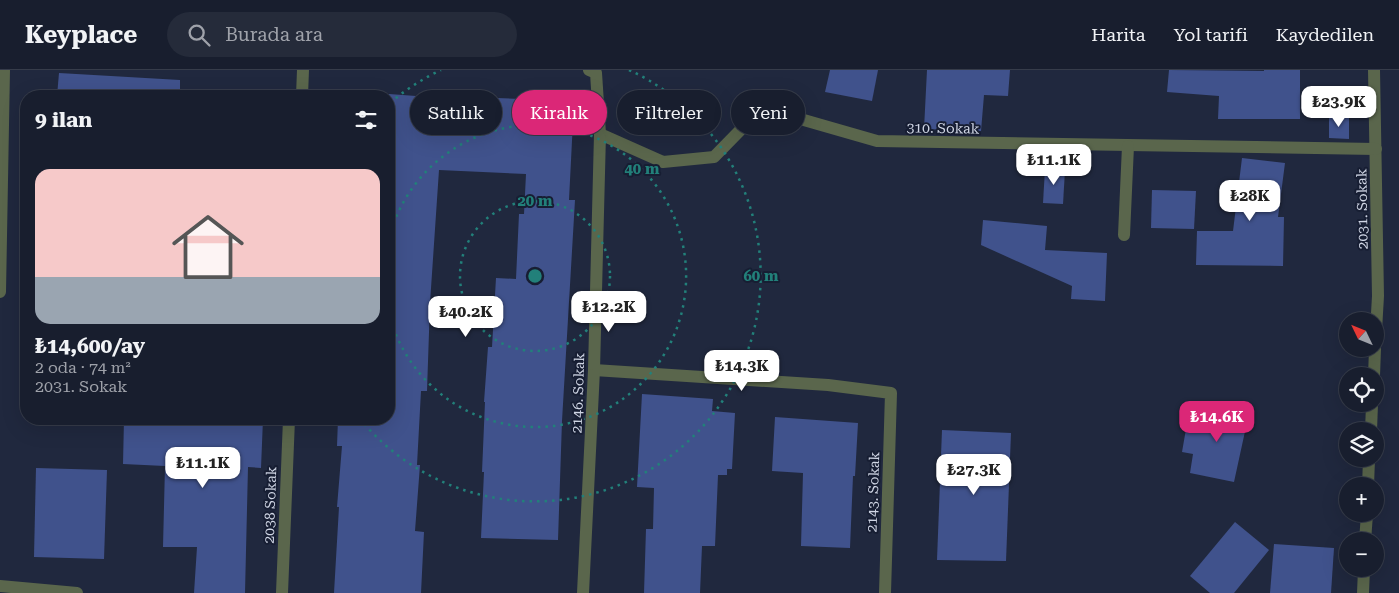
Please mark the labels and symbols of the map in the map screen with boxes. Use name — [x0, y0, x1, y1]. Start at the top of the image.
pin: ₺23.9K — [1298, 85, 1380, 128]
street label: 310. Sokak — [906, 119, 980, 137]
pin: ₺11.1K — [1013, 144, 1095, 186]
text: 40 m — [624, 160, 660, 178]
street label: 2031. Sokak — [1353, 168, 1371, 250]
pin: ₺28K — [1220, 180, 1280, 222]
text: 20 m — [517, 192, 553, 210]
centre of rings — [526, 267, 544, 285]
text: 60 m — [743, 267, 779, 285]
pin: ₺12.2K — [568, 290, 650, 333]
pin: ₺40.2K — [425, 296, 507, 338]
north arrow — [1339, 312, 1384, 358]
pin: ₺14.3K — [701, 350, 783, 392]
street label: 2146. Sokak — [569, 352, 587, 434]
pin: ₺14.6K — [1176, 400, 1258, 443]
pin: ₺11.1K — [162, 446, 244, 489]
street label: 2143. Sokak — [864, 451, 882, 533]
pin: ₺27.3K — [933, 454, 1015, 496]
street label: 2038 Sokak — [261, 466, 279, 544]

